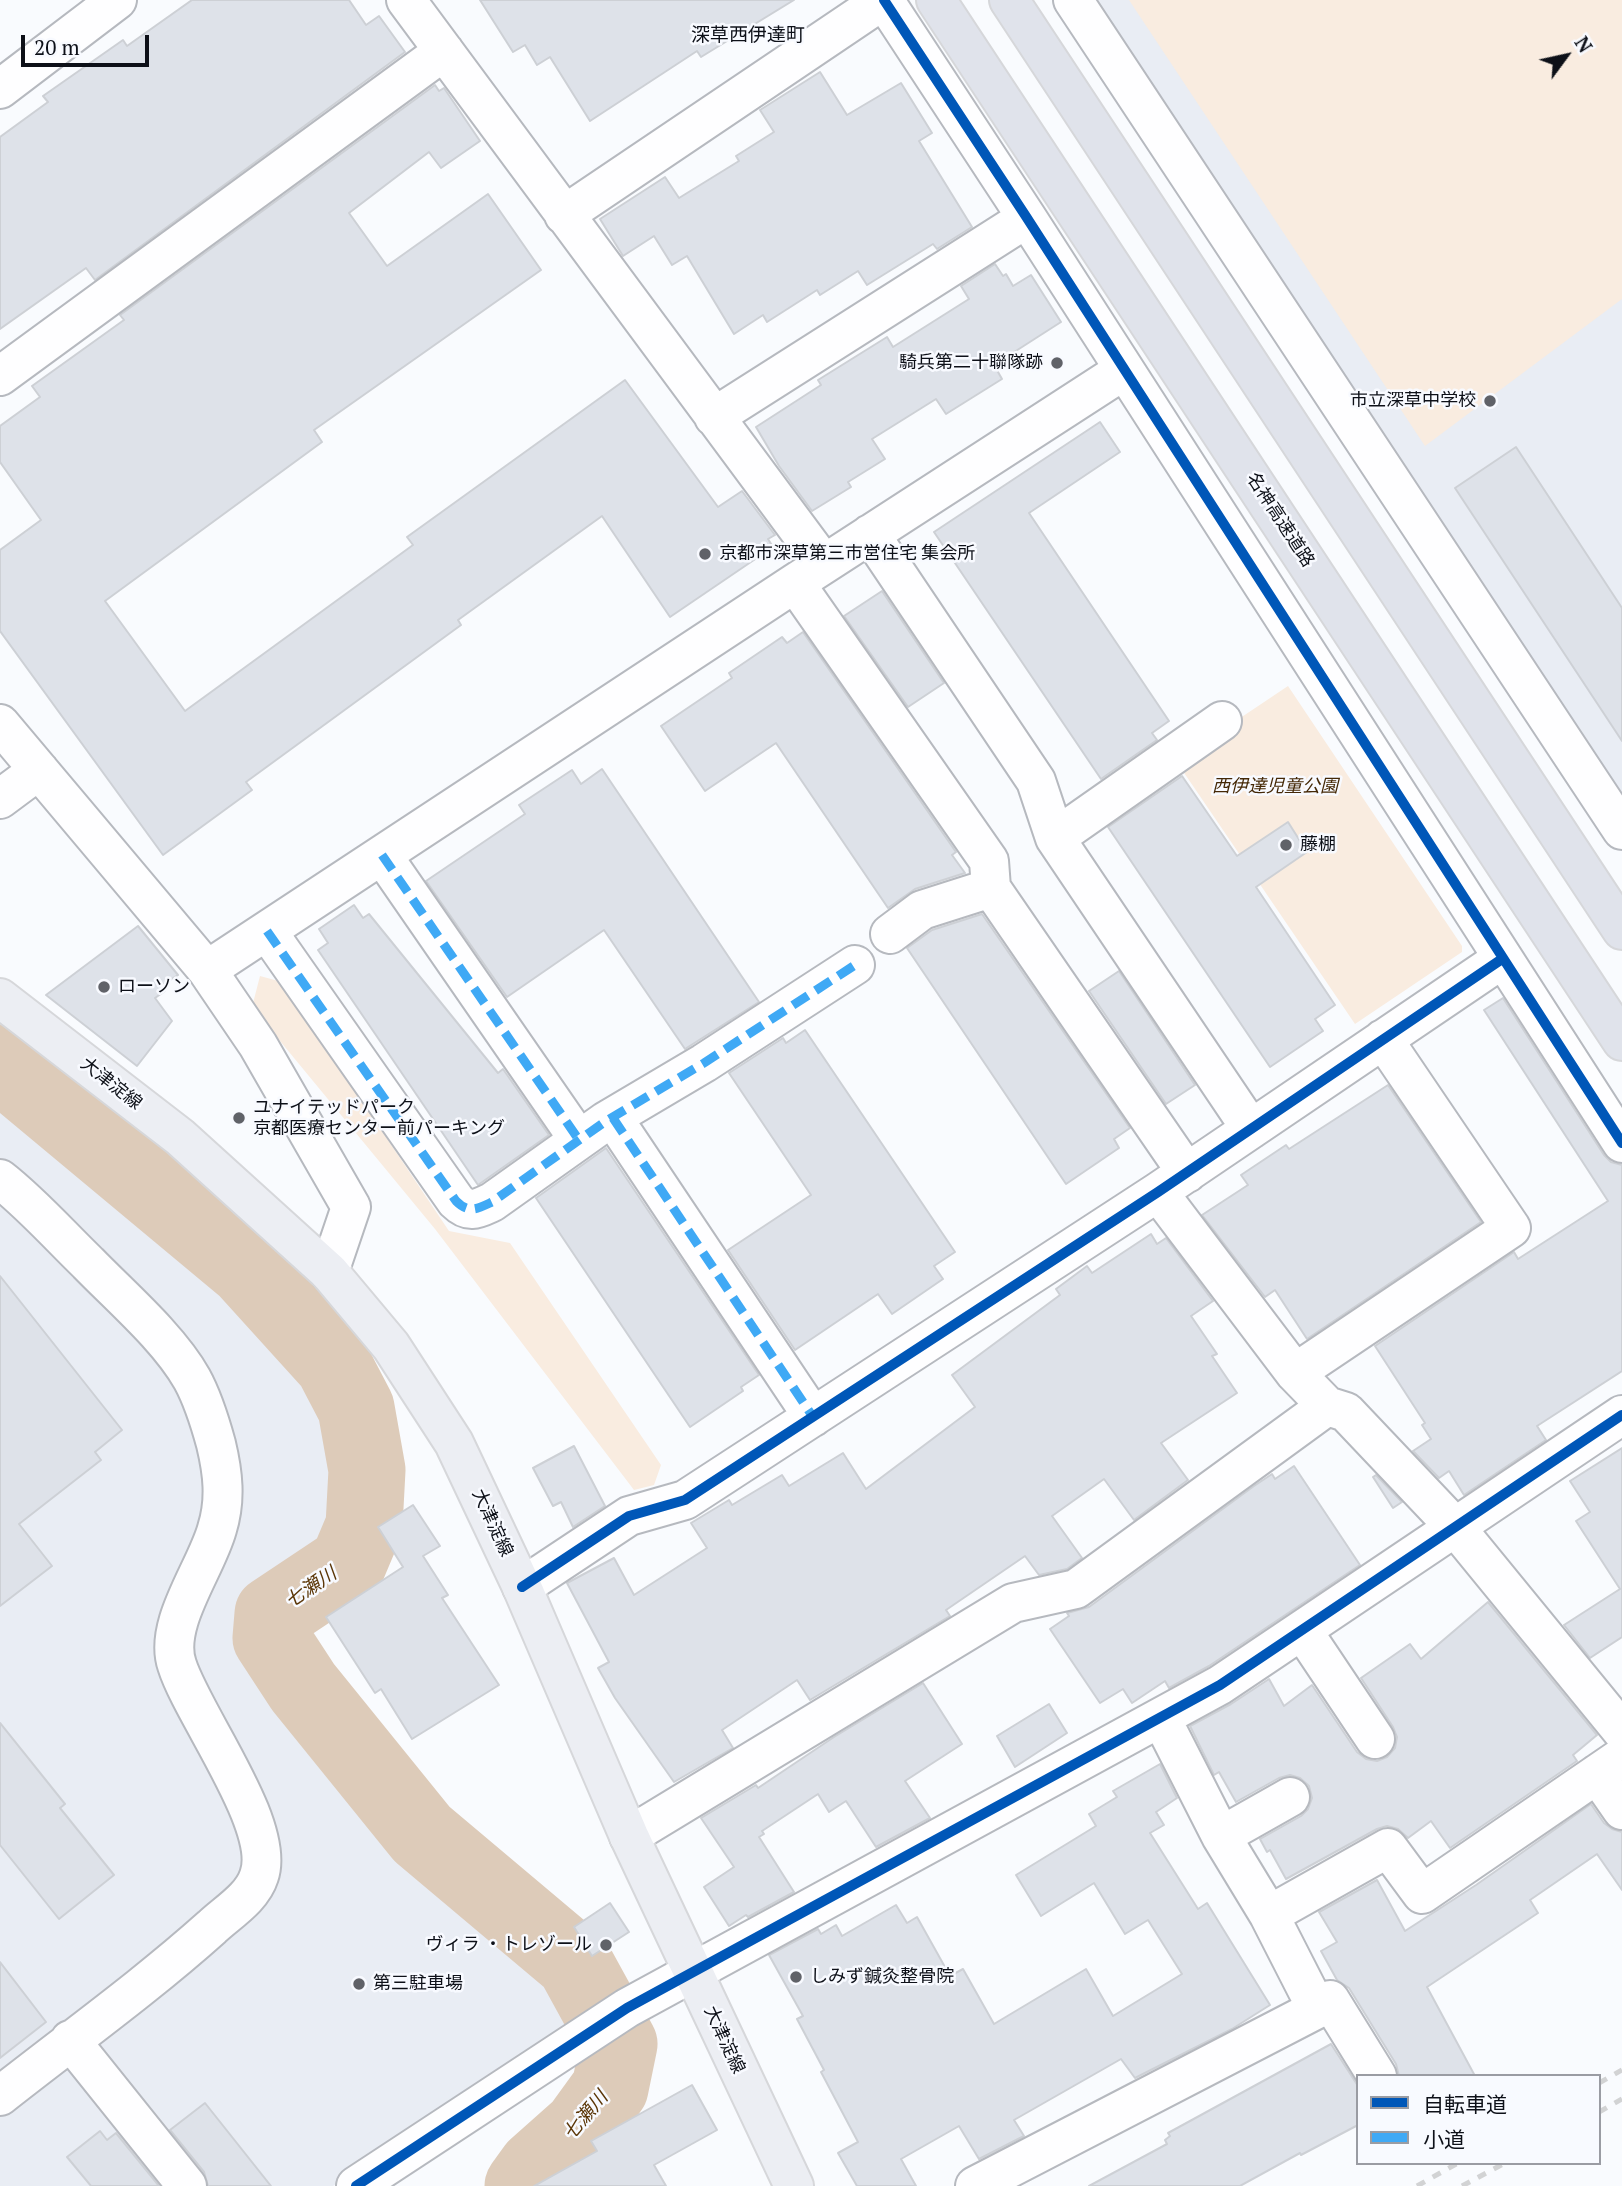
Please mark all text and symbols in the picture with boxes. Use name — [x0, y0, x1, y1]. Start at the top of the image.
scale bar — [24, 21, 152, 65]
north arrow — [1531, 21, 1601, 91]
district label: 深草西伊達町 — [691, 25, 805, 47]
text: N — [1570, 31, 1598, 57]
text: 20 m — [34, 33, 80, 61]
place label: 騎兵第二十聯隊跡 — [899, 352, 1043, 374]
marker: 騎兵第二十聯隊跡 — [1049, 355, 1065, 371]
place label: 市立深草中学校 — [1350, 390, 1476, 412]
marker: 市立深草中学校 — [1482, 393, 1498, 409]
street label: 名神高速道路 — [1242, 469, 1318, 571]
place label: 京都市深草第三市営住宅 集会所 — [719, 543, 975, 565]
marker: 京都市深草第三市営住宅 集会所 — [697, 546, 713, 562]
park label: 西伊達児童公園 — [1212, 776, 1338, 798]
place label: 藤棚 — [1300, 834, 1336, 856]
marker: 藤棚 — [1278, 837, 1294, 853]
place label: ローソン — [118, 976, 190, 998]
marker: ローソン — [96, 979, 112, 995]
street label: 大津淀線 — [76, 1053, 146, 1115]
place label: ユナイテッドパーク 京都医療センター前パーキング — [253, 1097, 505, 1140]
marker: ユナイテッドパーク 京都医療センター前パーキング — [231, 1110, 247, 1126]
street label: 大津淀線 — [467, 1486, 517, 1560]
water label: 七瀬川 — [281, 1563, 341, 1613]
place label: ヴィラ ・トレゾール — [426, 1934, 592, 1956]
marker: ヴィラ ・トレゾール — [598, 1937, 614, 1953]
place label: しみず鍼灸整骨院 — [810, 1966, 954, 1988]
marker: しみず鍼灸整骨院 — [788, 1969, 804, 1985]
place label: 第三駐車場 — [373, 1973, 463, 1995]
marker: 第三駐車場 — [351, 1976, 367, 1992]
street label: 大津淀線 — [699, 2003, 749, 2077]
legend — [1356, 2074, 1601, 2165]
water label: 七瀬川 — [559, 2087, 613, 2145]
text: 自転車道 — [1423, 2090, 1507, 2118]
text: 小道 — [1423, 2125, 1465, 2153]

